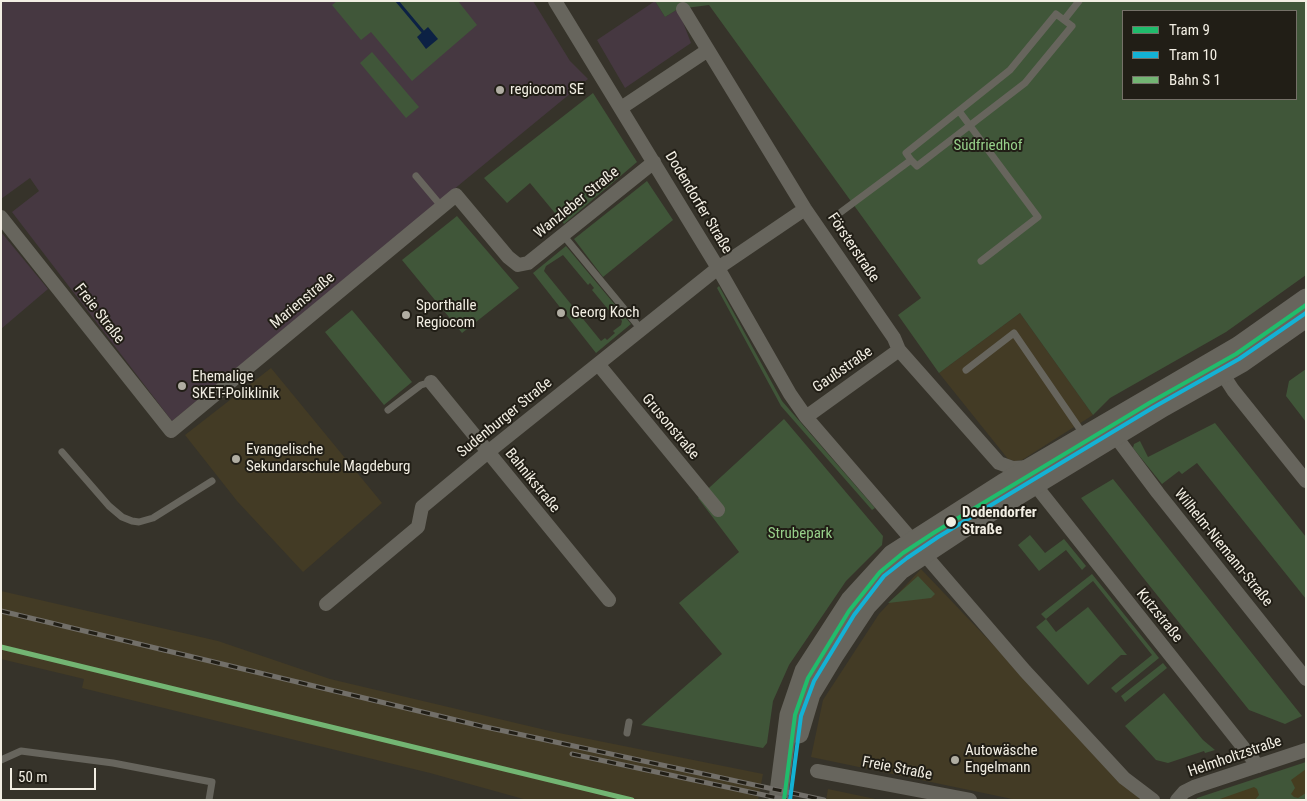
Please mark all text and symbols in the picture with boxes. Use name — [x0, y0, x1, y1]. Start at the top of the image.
legend — [1122, 10, 1297, 100]
text: Tram 9 — [1169, 21, 1210, 39]
text: Tram 10 — [1169, 46, 1217, 64]
text: Bahn S 1 — [1169, 71, 1221, 89]
place label: regiocom SE — [510, 81, 584, 99]
marker: regiocom SE — [494, 84, 506, 96]
park label: Südfriedhof — [953, 137, 1023, 155]
street label: Dodendorfer Straße — [661, 149, 735, 257]
street label: Wanzleber Straße — [531, 163, 623, 243]
street label: Försterstraße — [823, 210, 883, 286]
street label: Marienstraße — [267, 269, 339, 333]
street label: Freie Straße — [70, 281, 128, 347]
place label: Sporthalle Regiocom — [416, 297, 476, 332]
place label: Georg Koch — [571, 304, 639, 322]
marker: Georg Koch — [555, 307, 567, 319]
marker: Sporthalle Regiocom — [400, 309, 412, 321]
street label: Gaußstraße — [810, 343, 876, 397]
place label: Ehemalige SKET-Poliklinik — [192, 368, 279, 403]
street label: Sudenburger Straße — [454, 374, 556, 462]
marker: Ehemalige SKET-Poliklinik — [176, 380, 188, 392]
street label: Grusonstraße — [637, 391, 703, 463]
place label: Evangelische Sekundarschule Magdeburg — [246, 441, 410, 476]
street label: Bahnikstraße — [501, 445, 563, 517]
marker: Evangelische Sekundarschule Magdeburg — [230, 453, 242, 465]
street label: Wilhelm-Niemann-Straße — [1170, 486, 1276, 610]
place label: Dodendorfer Straße — [962, 504, 1037, 539]
marker: Dodendorfer Straße — [944, 515, 958, 529]
park label: Strubepark — [768, 525, 832, 543]
street label: Kutzstraße — [1132, 586, 1186, 646]
street label: Helmholtzstraße — [1186, 733, 1284, 781]
place label: Autowäsche Engelmann — [965, 742, 1038, 777]
street label: Freie Straße — [860, 753, 934, 785]
marker: Autowäsche Engelmann — [949, 754, 961, 766]
scale bar — [12, 758, 99, 790]
text: 50 m — [18, 768, 48, 786]

